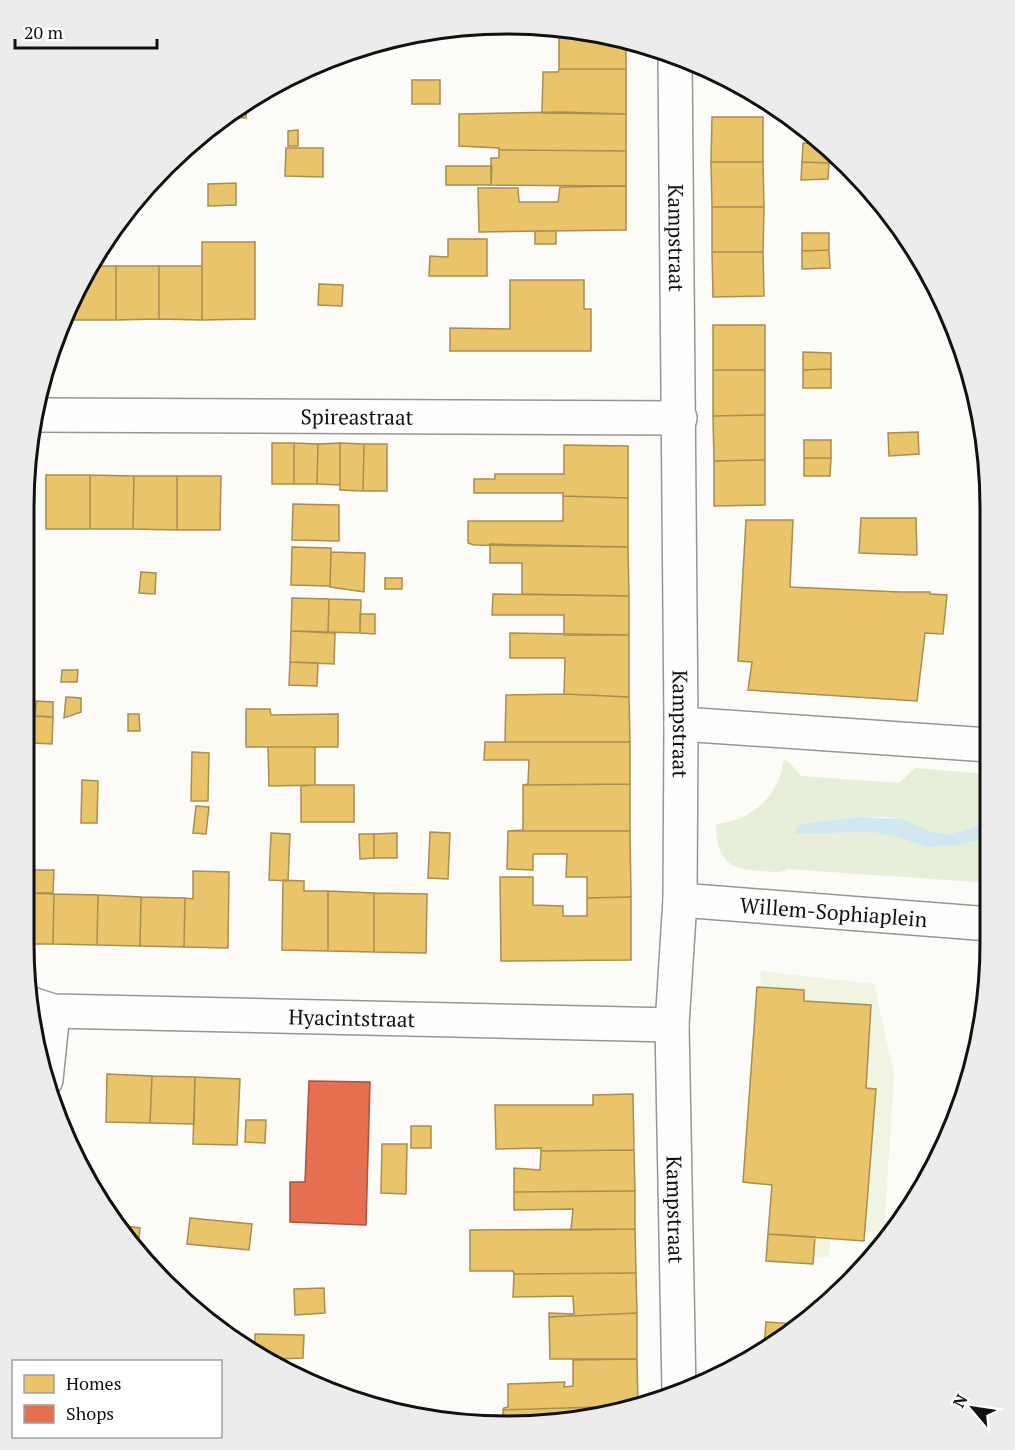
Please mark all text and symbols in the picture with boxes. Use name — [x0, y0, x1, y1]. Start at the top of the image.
scale bar — [15, 12, 158, 50]
text: 20 m — [24, 20, 64, 44]
street label: Kampstraat — [662, 184, 691, 292]
street label: Spireastraat — [301, 402, 414, 431]
street label: Kampstraat — [667, 670, 695, 778]
street label: Willem-Sophiaplein — [739, 891, 929, 933]
street label: Hyacintstraat — [288, 1002, 416, 1033]
street label: Kampstraat — [661, 1155, 691, 1264]
legend — [12, 1360, 222, 1438]
text: Homes — [66, 1371, 121, 1395]
north arrow — [943, 1378, 1003, 1438]
text: N — [947, 1390, 972, 1411]
text: Shops — [66, 1401, 114, 1425]

